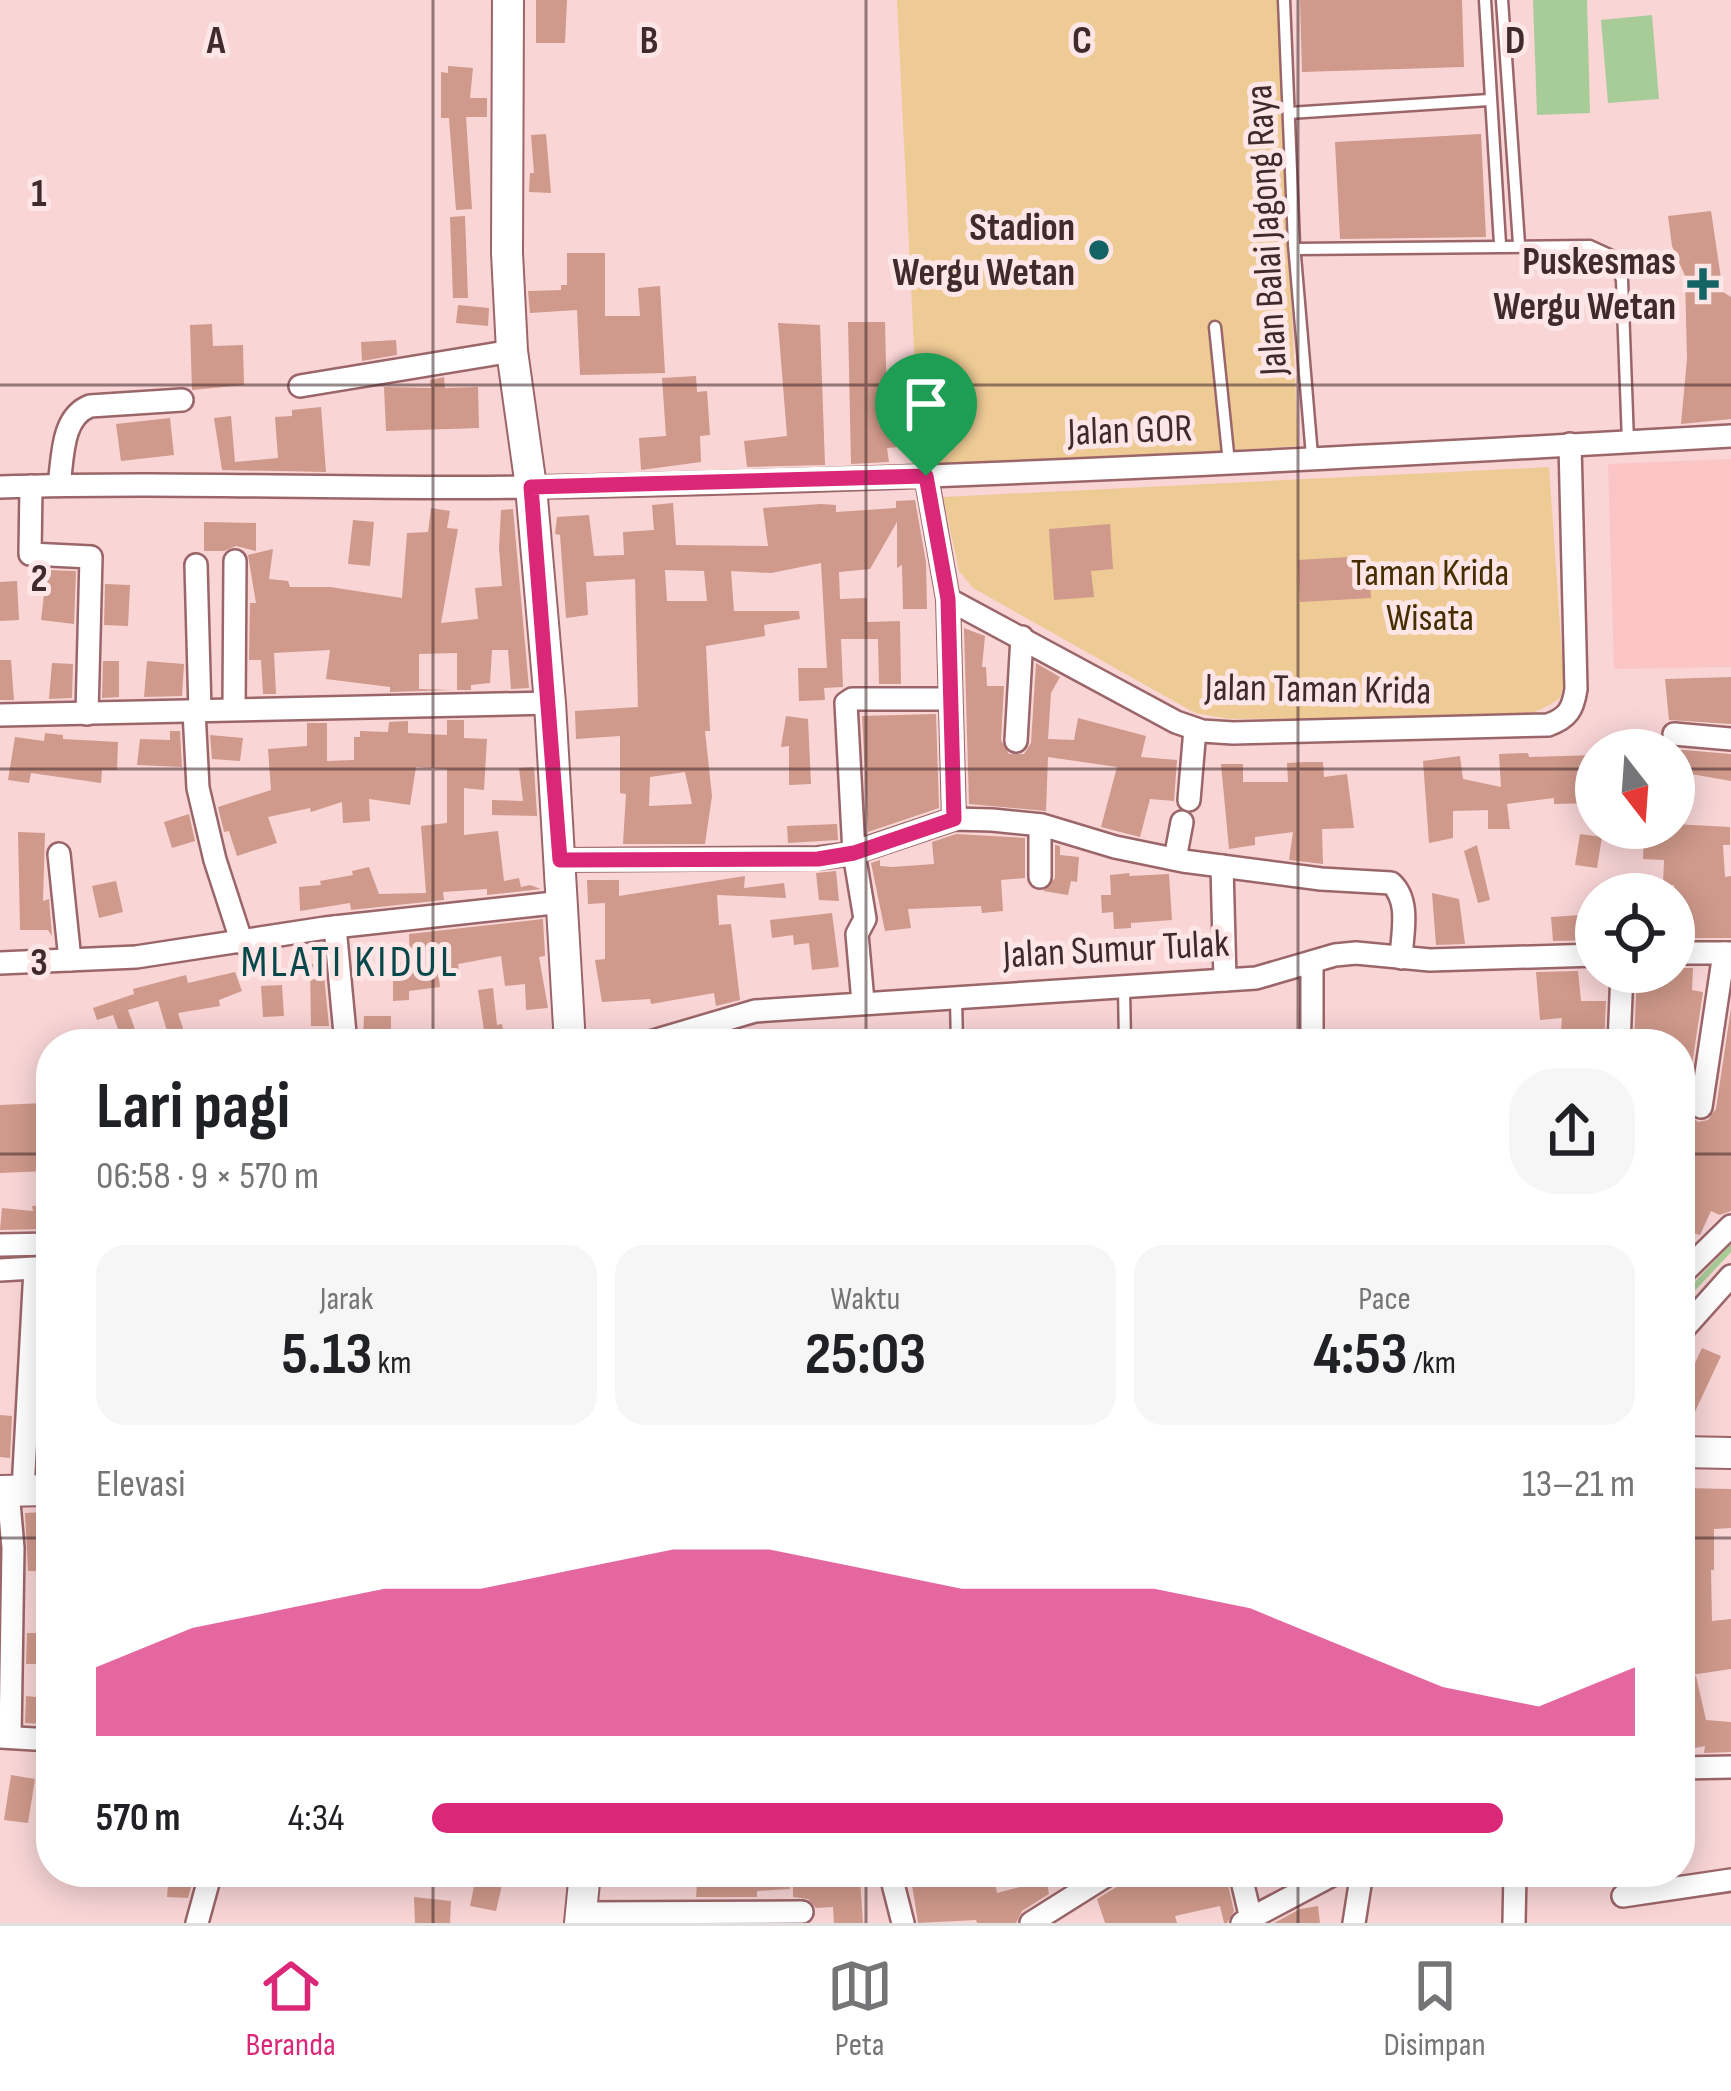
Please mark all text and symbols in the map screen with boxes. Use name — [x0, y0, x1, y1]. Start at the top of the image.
text: A — [206, 18, 226, 65]
text: B — [640, 18, 658, 65]
text: C — [1072, 18, 1092, 65]
text: D — [1505, 18, 1525, 65]
street label: Jalan Balai Jagong Raya — [1236, 83, 1298, 378]
text: 1 — [31, 171, 47, 218]
place label: Stadion Wergu Wetan — [892, 205, 1075, 297]
marker: Stadion Wergu Wetan — [1086, 237, 1112, 263]
place label: Puskesmas Wergu Wetan — [1493, 239, 1676, 331]
marker: Puskesmas Wergu Wetan — [1687, 268, 1719, 300]
pin — [875, 353, 977, 476]
icon: arrive — [893, 371, 959, 437]
street label: Jalan GOR — [1066, 405, 1193, 457]
park label: Taman Krida Wisata — [1351, 550, 1509, 642]
text: 2 — [30, 556, 48, 603]
street label: Jalan Taman Krida — [1203, 665, 1432, 715]
north arrow — [1575, 729, 1695, 849]
map controls — [1575, 729, 1695, 993]
button: locate — [1575, 873, 1695, 993]
street label: Jalan Sumur Tulak — [1001, 921, 1230, 979]
district label: MLATI KIDUL — [240, 935, 460, 990]
text: 3 — [30, 940, 48, 987]
text: Lari pagi — [96, 1068, 290, 1147]
button: share — [1509, 1068, 1635, 1194]
text: 06:58 · 9 × 570 m — [96, 1153, 319, 1200]
text: Jarak — [320, 1279, 373, 1319]
text: Waktu — [831, 1279, 900, 1319]
text: Pace — [1358, 1279, 1411, 1319]
text: 5.13 — [282, 1319, 372, 1391]
text: 25:03 — [805, 1319, 926, 1391]
text: 4:53 — [1313, 1319, 1408, 1391]
text: km — [372, 1343, 411, 1383]
text: /km — [1408, 1343, 1456, 1383]
text: Elevasi — [96, 1461, 186, 1508]
text: 13–21 m — [1522, 1461, 1635, 1508]
text: 570 m — [96, 1795, 180, 1842]
text: 4:34 — [288, 1795, 344, 1842]
tab: Beranda — [245, 1953, 336, 2065]
tab: Peta — [827, 1953, 893, 2065]
tab: Disimpan — [1384, 1953, 1486, 2065]

